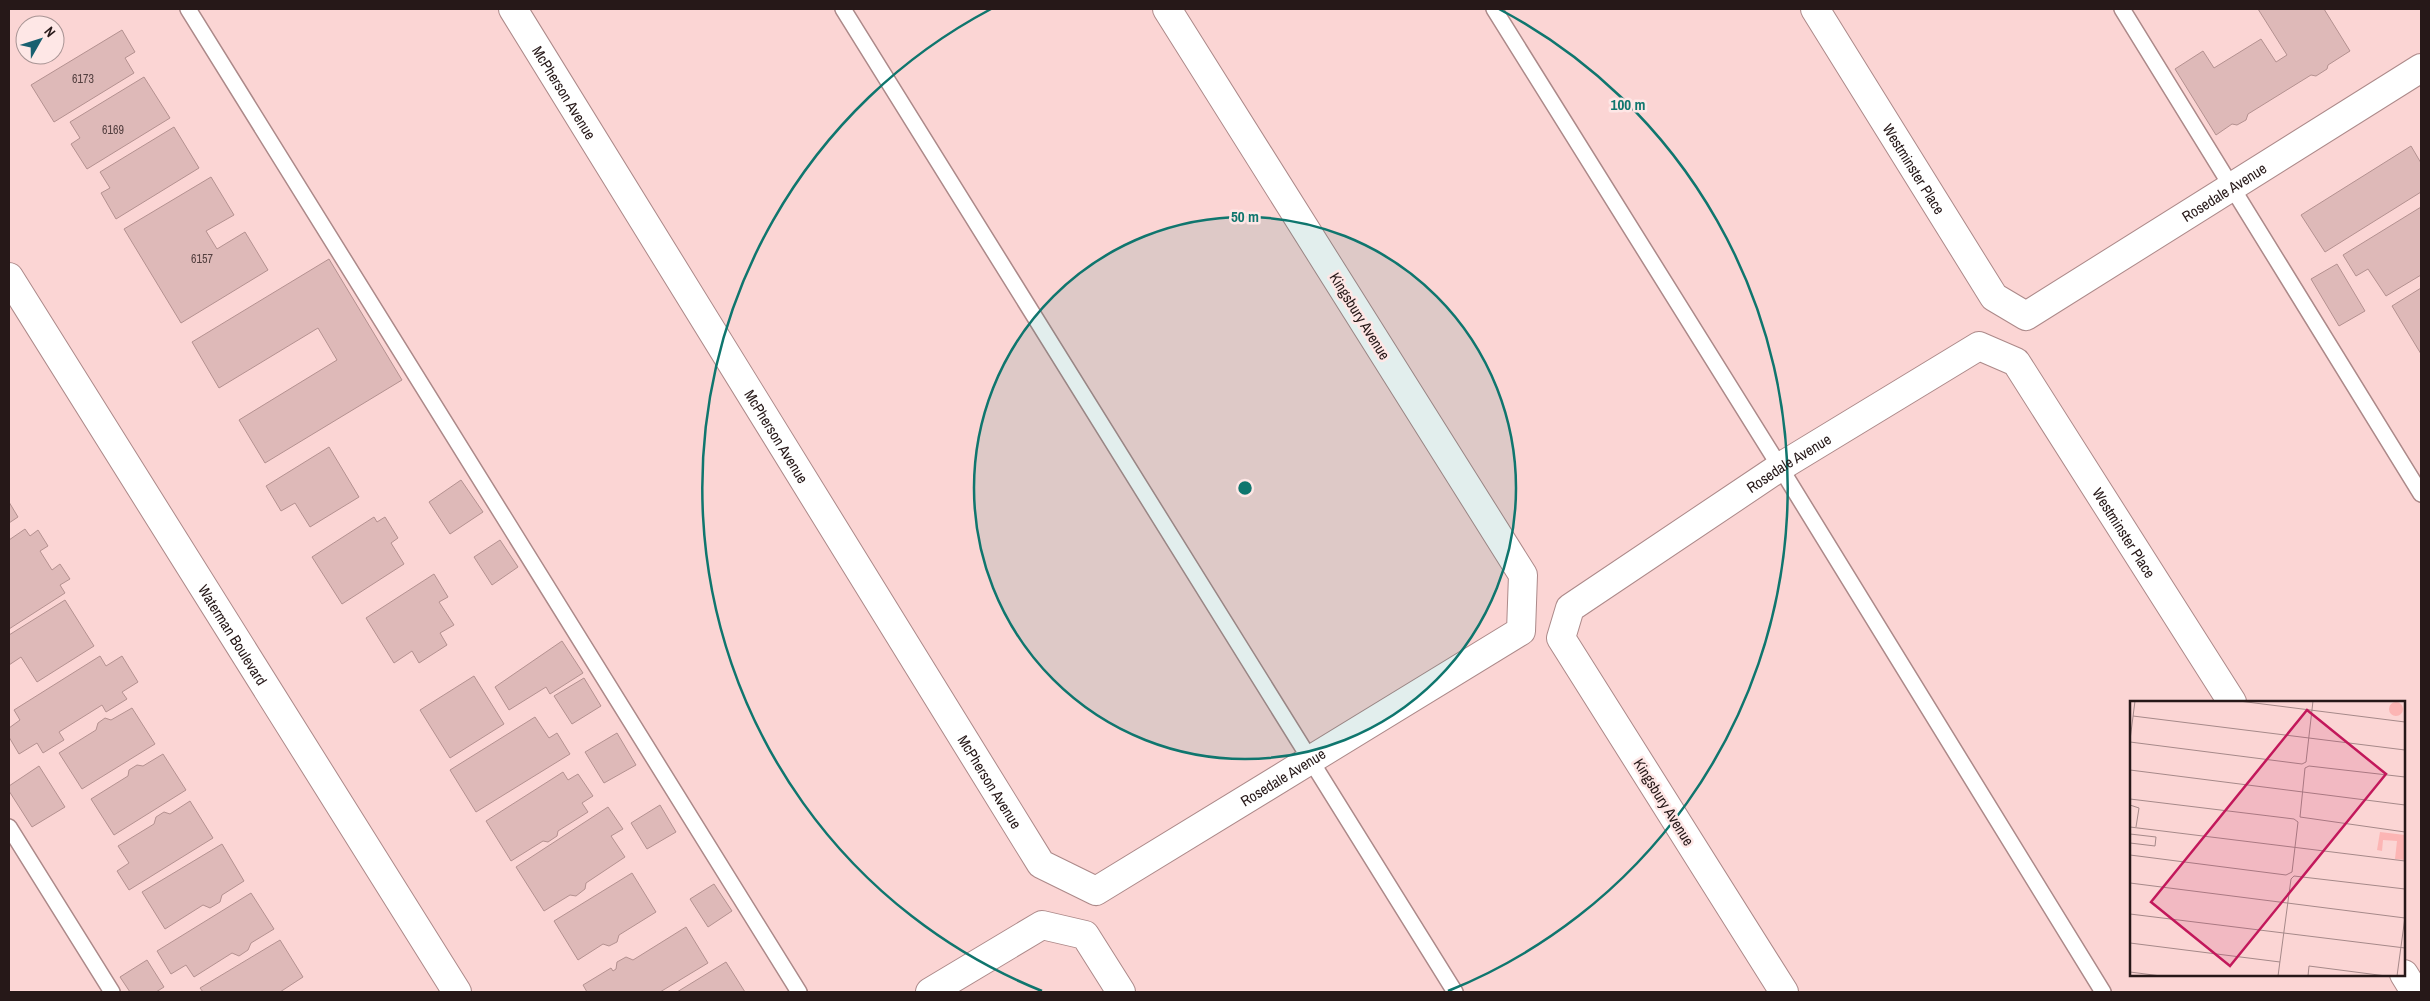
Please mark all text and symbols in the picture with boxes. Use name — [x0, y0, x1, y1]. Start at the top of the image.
north arrow — [15, 15, 65, 65]
text: N — [40, 23, 60, 41]
street label: McPherson Avenue — [528, 42, 601, 143]
house number: 6173 — [72, 71, 94, 87]
text: 100 m — [1611, 94, 1645, 115]
street label: Westminster Place — [1878, 119, 1950, 218]
house number: 6169 — [102, 122, 124, 138]
street label: Rosedale Avenue — [2178, 157, 2270, 226]
text: 50 m — [1231, 206, 1259, 227]
house number: 6157 — [191, 251, 213, 267]
street label: Kingsbury Avenue — [1325, 268, 1395, 364]
street label: McPherson Avenue — [740, 385, 814, 487]
street label: Rosedale Avenue — [1742, 428, 1835, 497]
centre of rings — [1236, 479, 1254, 497]
street label: Westminster Place — [2088, 483, 2161, 582]
street label: Waterman Boulevard — [194, 580, 273, 689]
inset map — [2130, 701, 2405, 976]
street label: McPherson Avenue — [953, 731, 1027, 833]
street label: Rosedale Avenue — [1236, 743, 1329, 811]
street label: Kingsbury Avenue — [1629, 754, 1699, 850]

